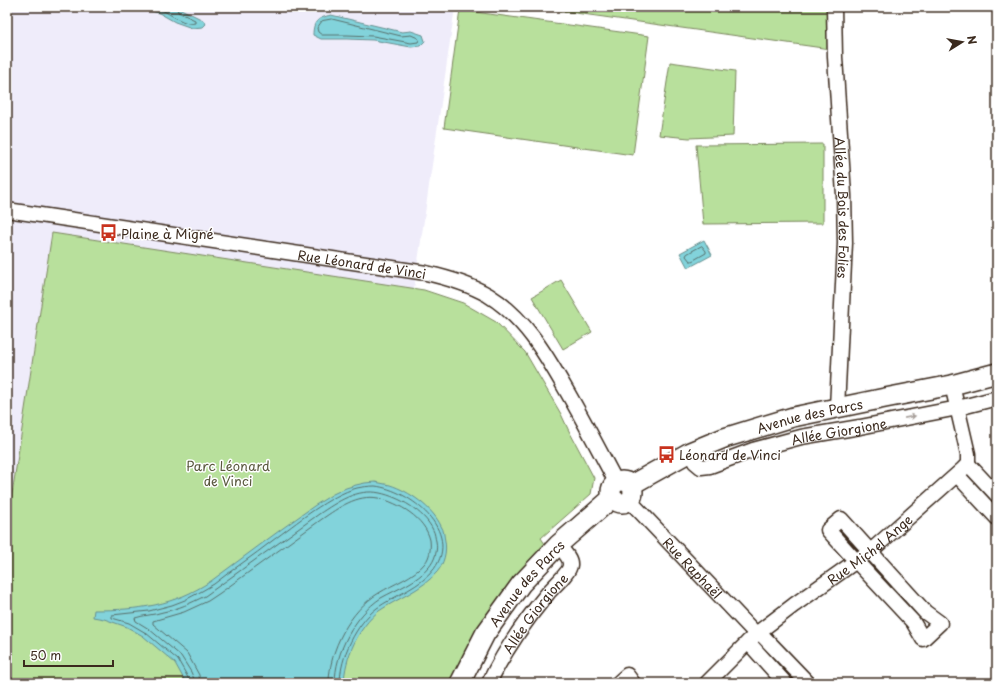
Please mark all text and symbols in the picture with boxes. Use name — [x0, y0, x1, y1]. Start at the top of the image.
north arrow — [942, 22, 982, 62]
text: N — [963, 34, 982, 46]
street label: Allée du Bois des Folies — [831, 136, 855, 279]
bus stop icon: Plaine à Migné — [98, 223, 118, 243]
place label: Plaine à Migné — [121, 224, 214, 243]
street label: Rue Léonard de Vinci — [297, 244, 427, 282]
street label: Avenue des Parcs — [754, 393, 864, 437]
street label: Allée Giorgione — [789, 413, 888, 449]
one-way arrow — [904, 414, 916, 420]
bus stop icon: Léonard de Vinci — [656, 444, 676, 464]
place label: Léonard de Vinci — [679, 445, 781, 464]
park label: Parc Léonard de Vinci — [186, 456, 270, 490]
street label: Rue Michel Ange — [823, 509, 916, 588]
street label: Rue Raphaël — [659, 533, 727, 602]
street label: Avenue des Parcs — [484, 535, 568, 630]
street label: Allée Giorgione — [498, 569, 572, 657]
scale bar — [24, 642, 113, 668]
text: 50 m — [30, 646, 61, 664]

